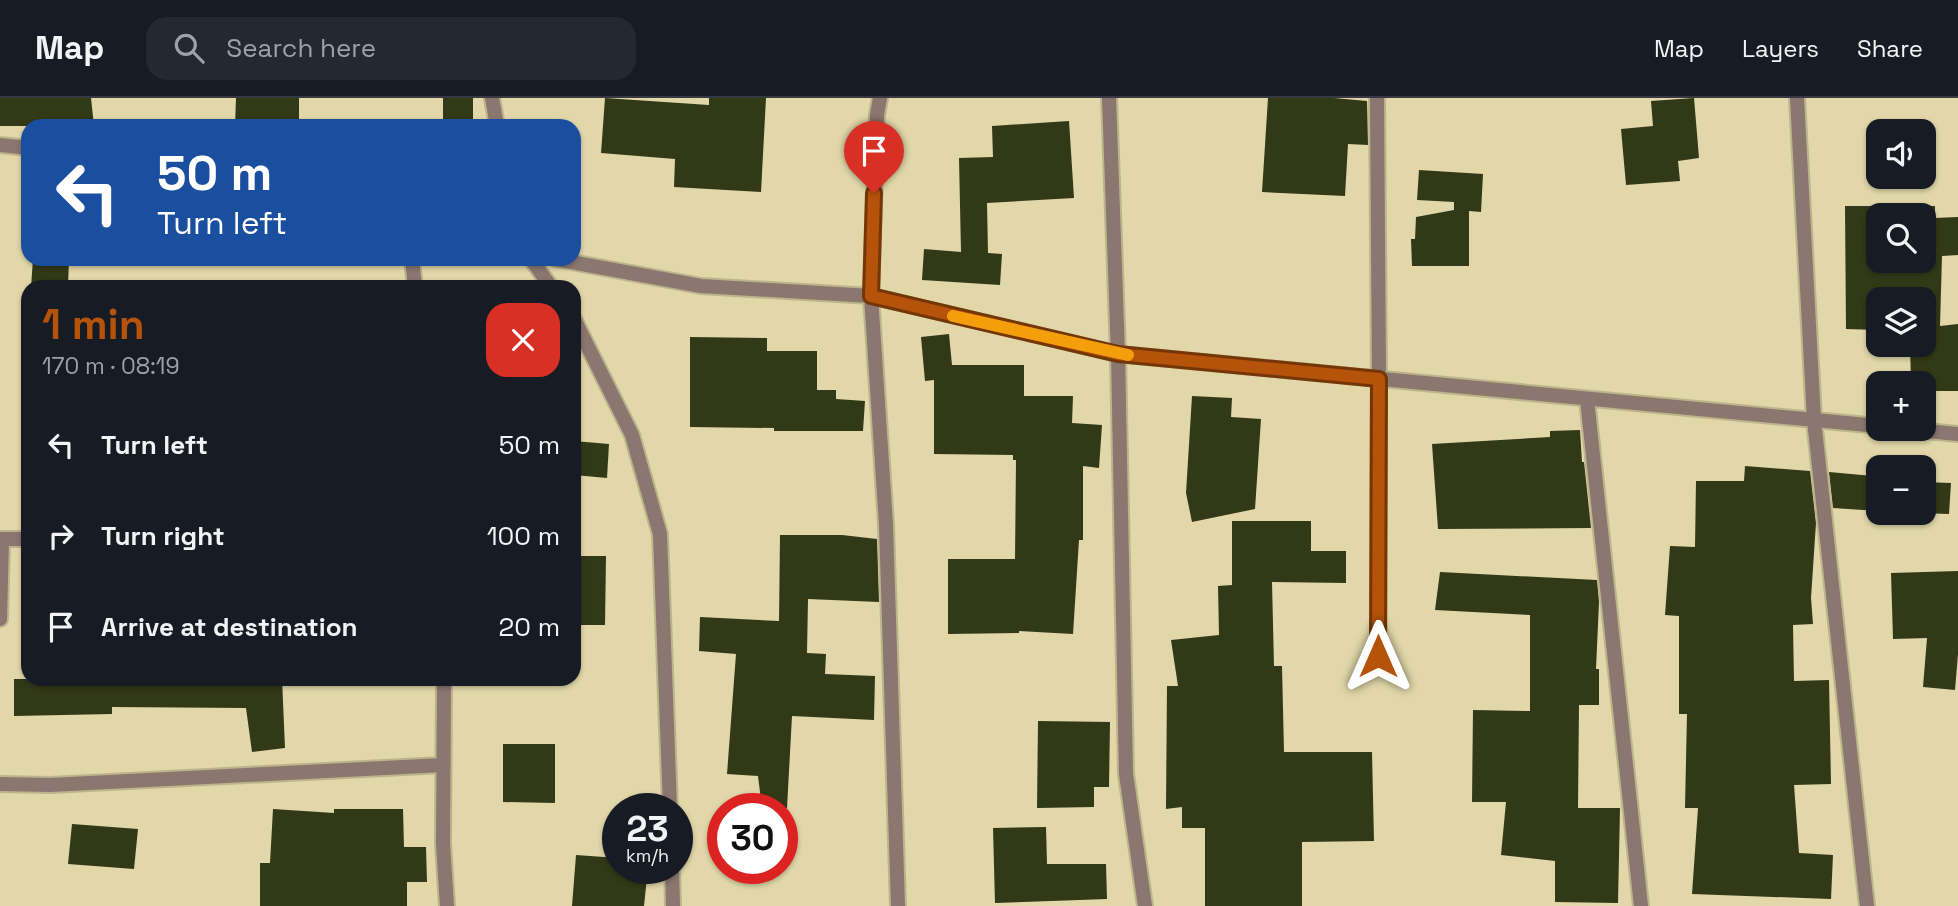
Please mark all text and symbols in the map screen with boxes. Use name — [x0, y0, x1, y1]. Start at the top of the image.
search box — [146, 17, 636, 80]
text: Map — [35, 27, 104, 69]
icon: search — [170, 29, 208, 67]
text: Search here — [226, 31, 376, 65]
text: Map — [1654, 33, 1704, 64]
text: Layers — [1742, 33, 1819, 64]
text: Share — [1857, 33, 1923, 64]
map controls — [1866, 119, 1936, 525]
button: sound — [1866, 119, 1936, 189]
pin — [844, 121, 904, 193]
icon: arrive — [855, 132, 893, 170]
text: 50 m — [157, 142, 272, 204]
icon: left — [42, 147, 133, 238]
text: Turn left — [157, 203, 287, 243]
button: search — [1866, 203, 1936, 273]
button: layers — [1866, 287, 1936, 357]
text: 1 min — [42, 298, 145, 351]
button: close — [486, 303, 560, 377]
text: 170 m · 08:19 — [42, 351, 180, 381]
button: + — [1866, 371, 1936, 441]
icon: left — [42, 426, 80, 464]
text: Turn left — [101, 428, 208, 462]
text: 50 m — [499, 428, 560, 462]
button: − — [1866, 455, 1936, 525]
icon: right — [42, 517, 80, 555]
text: Turn right — [101, 519, 225, 553]
text: 100 m — [487, 519, 560, 553]
icon: arrive — [42, 608, 80, 646]
text: Arrive at destination — [101, 610, 358, 644]
text: 20 m — [499, 610, 560, 644]
position arrow — [1341, 619, 1415, 693]
speed limit sign: 30 — [707, 793, 798, 884]
text: 23 — [626, 807, 669, 851]
text: km/h — [626, 844, 669, 867]

